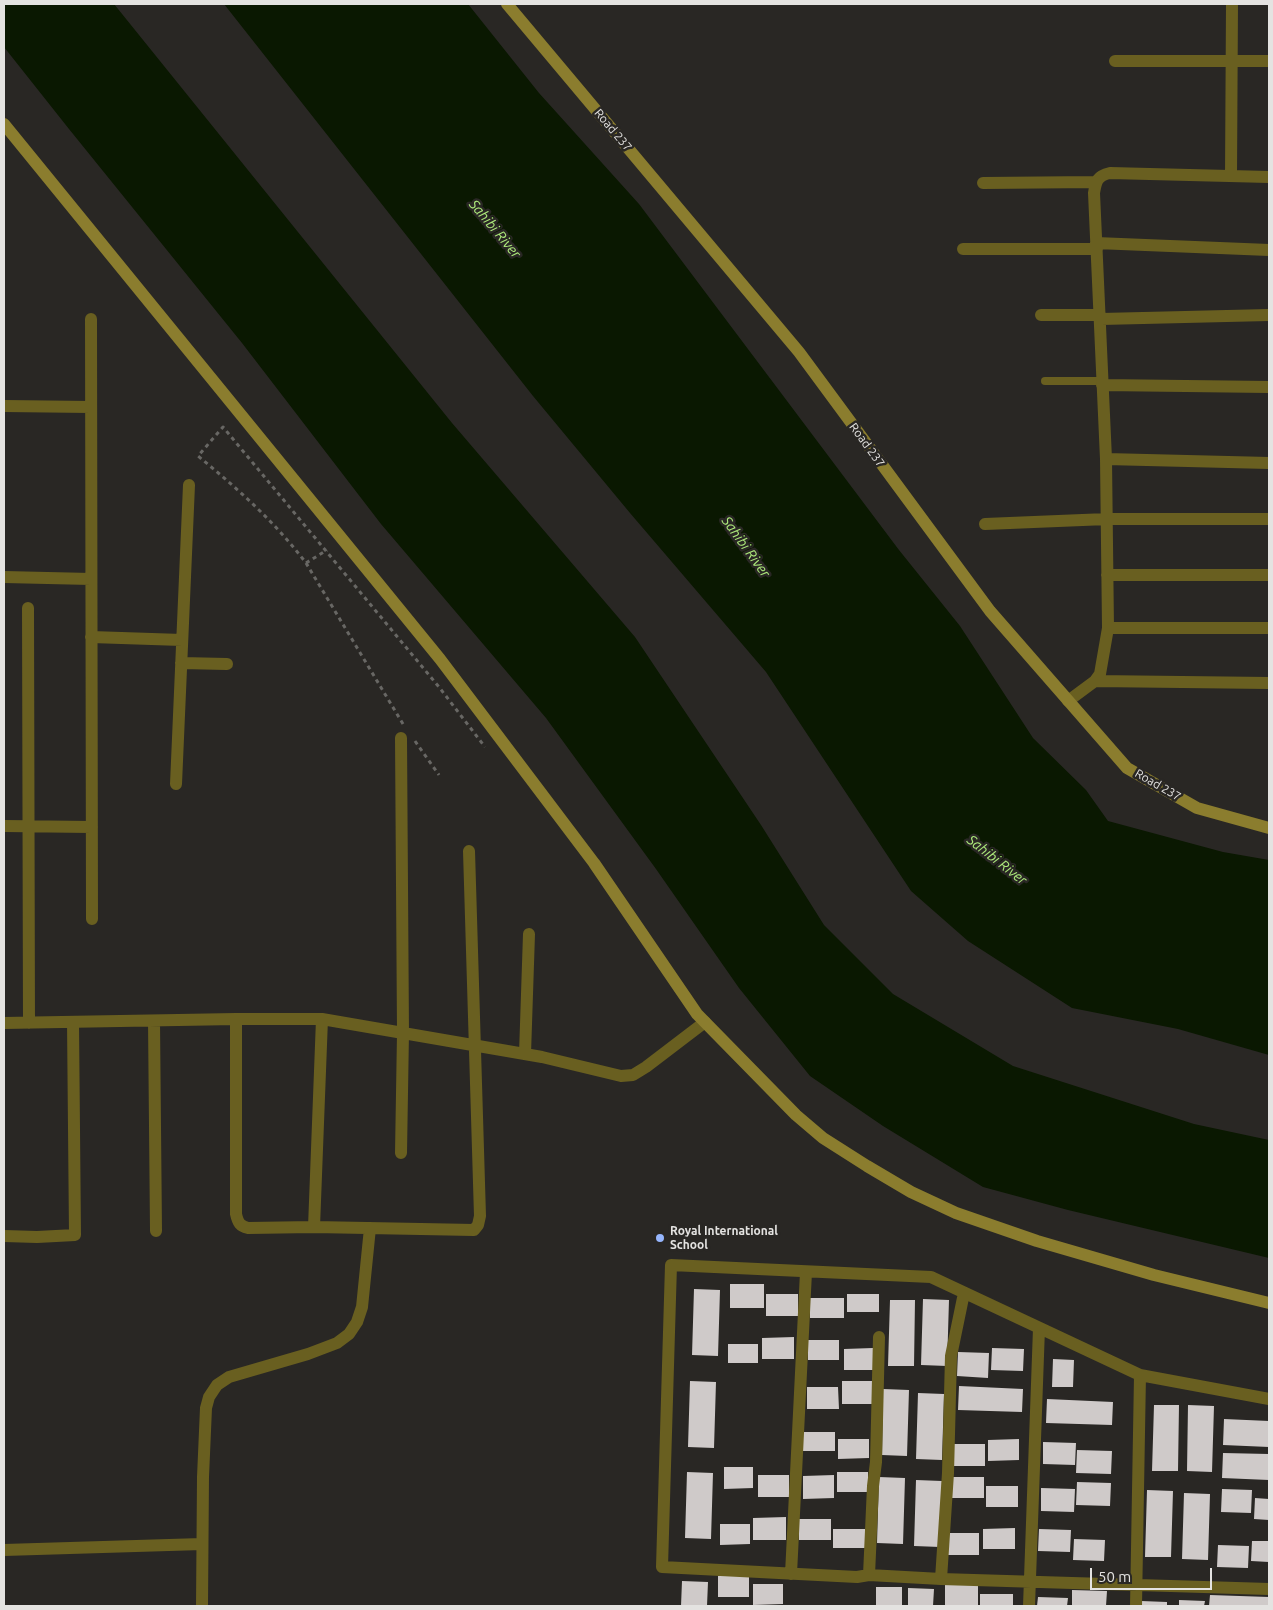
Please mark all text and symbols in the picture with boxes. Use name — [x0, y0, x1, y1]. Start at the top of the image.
street label: Road 237 — [591, 106, 635, 154]
water label: Sahibi River — [466, 196, 524, 262]
street label: Road 237 — [846, 420, 888, 470]
water label: Sahibi River — [718, 513, 774, 581]
street label: Road 237 — [1132, 766, 1184, 804]
water label: Sahibi River — [964, 831, 1030, 889]
place label: Royal International School — [670, 1224, 778, 1252]
marker: Royal International School — [654, 1232, 666, 1244]
scale bar — [1093, 1558, 1216, 1590]
text: 50 m — [1098, 1568, 1131, 1585]

